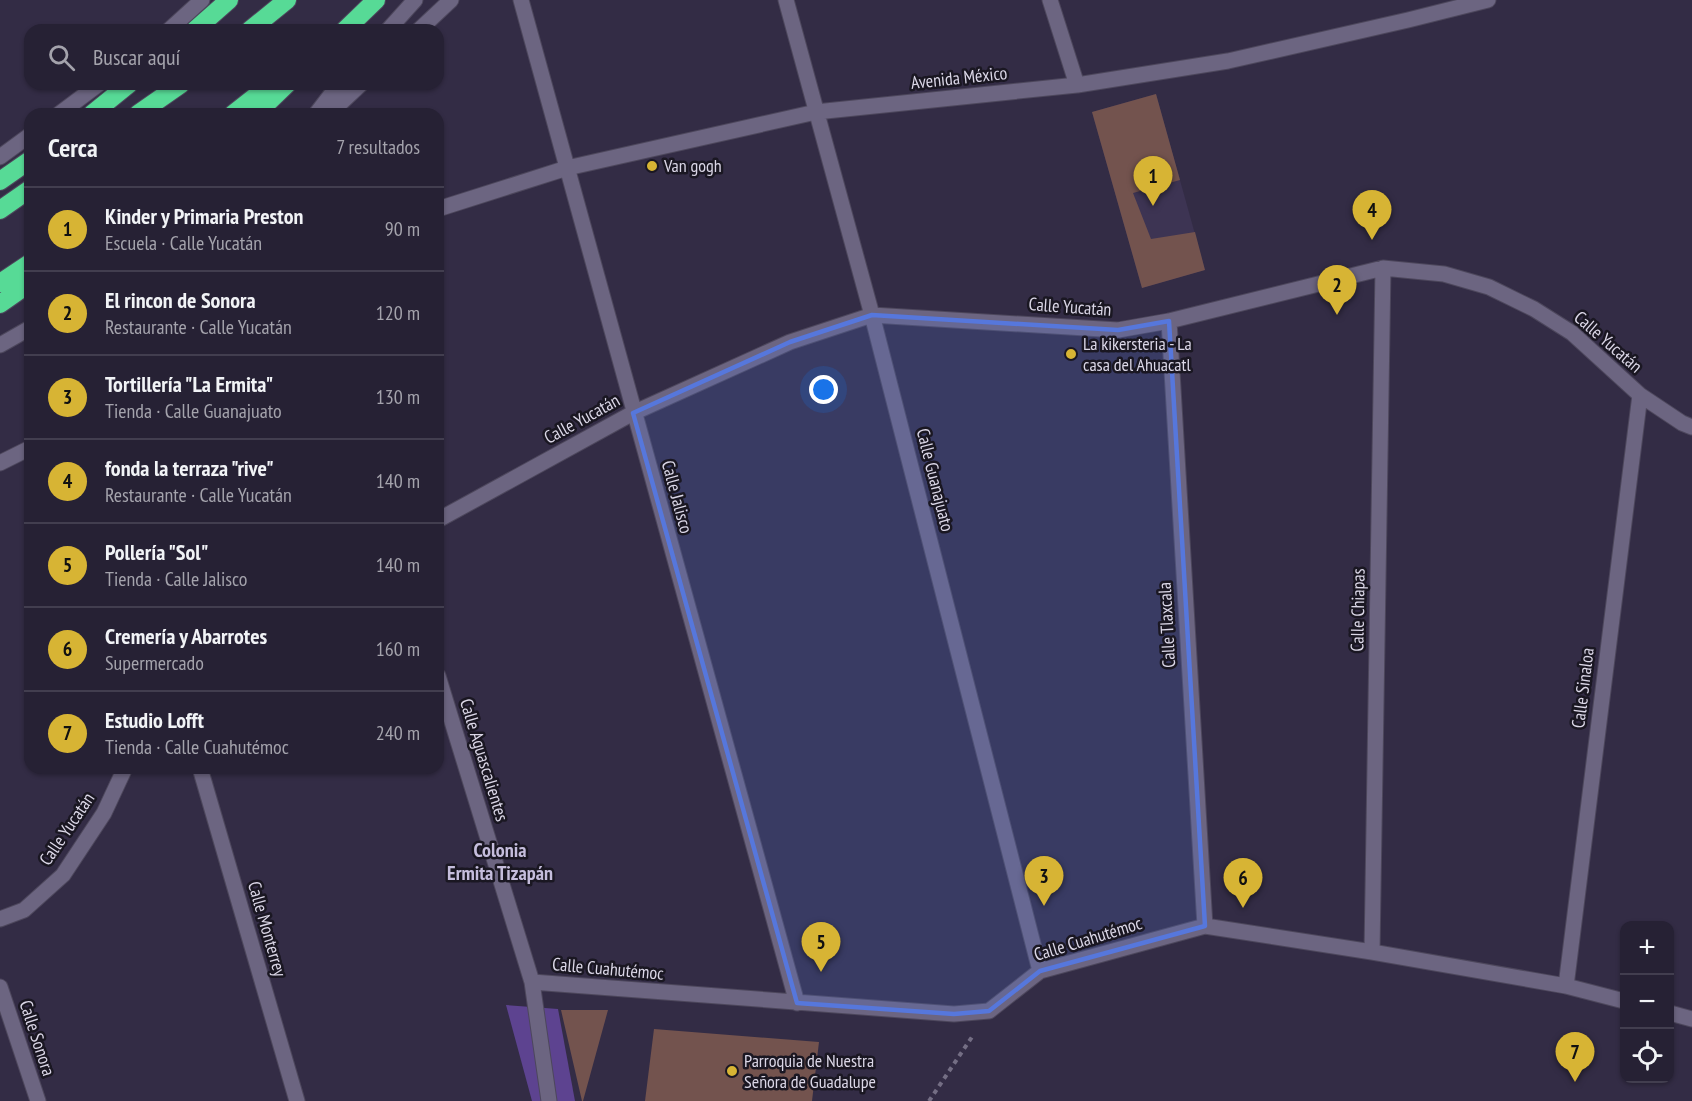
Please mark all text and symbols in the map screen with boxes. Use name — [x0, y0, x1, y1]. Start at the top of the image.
search box — [24, 24, 444, 90]
icon: search — [45, 41, 78, 74]
text: Buscar aquí — [93, 43, 180, 71]
street label: Avenida México — [910, 61, 1008, 94]
text: Cerca — [48, 131, 98, 164]
text: 7 resultados — [336, 134, 420, 160]
place label: Van gogh — [663, 154, 722, 177]
pin: 1 — [1134, 156, 1172, 206]
marker: Van gogh — [645, 159, 659, 173]
pin: 4 — [1352, 190, 1392, 240]
text: Kinder y Primaria Preston — [105, 202, 303, 230]
text: 1 — [63, 216, 72, 242]
text: 90 m — [385, 216, 420, 242]
text: Escuela · Calle Yucatán — [105, 230, 262, 256]
pin: 2 — [1318, 266, 1356, 315]
text: El rincon de Sonora — [105, 286, 256, 314]
street label: Calle Yucatán — [1028, 292, 1112, 321]
text: 2 — [63, 300, 72, 326]
text: 120 m — [376, 300, 420, 326]
street label: Calle Yucatán — [1569, 306, 1647, 378]
text: Restaurante · Calle Yucatán — [105, 314, 292, 340]
place label: La kikersteria - La casa del Ahuacatl — [1083, 332, 1192, 376]
marker: La kikersteria - La casa del Ahuacatl — [1064, 347, 1078, 361]
text: Tortillería "La Ermita" — [105, 370, 273, 398]
your location — [809, 375, 838, 404]
text: 3 — [63, 384, 72, 410]
text: 130 m — [376, 384, 420, 410]
street label: Calle Yucatán — [540, 388, 624, 449]
text: Tienda · Calle Guanajuato — [105, 398, 282, 424]
street label: Calle Guanajuato — [912, 426, 959, 534]
text: fonda la terraza "rive" — [105, 454, 274, 482]
street label: Calle Jalisco — [657, 458, 698, 536]
text: 4 — [63, 468, 72, 494]
text: 140 m — [376, 468, 420, 494]
text: Restaurante · Calle Yucatán — [105, 482, 292, 508]
text: Pollería "Sol" — [105, 538, 208, 566]
text: 5 — [63, 552, 72, 578]
text: 140 m — [376, 552, 420, 578]
text: Tienda · Calle Jalisco — [105, 566, 247, 592]
street label: Calle Chiapas — [1345, 568, 1370, 652]
street label: Calle Tlaxcala — [1153, 582, 1180, 669]
text: Cremería y Abarrotes — [105, 622, 267, 650]
text: 6 — [63, 636, 72, 662]
text: 160 m — [376, 636, 420, 662]
street label: Calle Sinaloa — [1566, 646, 1599, 729]
text: Supermercado — [105, 650, 204, 676]
street label: Calle Aguascalientes — [455, 696, 514, 824]
text: Estudio Lofft — [105, 706, 204, 734]
text: 7 — [63, 720, 72, 746]
text: 240 m — [376, 720, 420, 746]
text: Tienda · Calle Cuahutémoc — [105, 734, 289, 760]
street label: Calle Yucatán — [34, 788, 99, 870]
district label: Colonia Ermita Tizapán — [447, 837, 553, 886]
pin: 3 — [1024, 856, 1064, 906]
pin: 6 — [1224, 858, 1262, 908]
street label: Calle Monterrey — [243, 879, 292, 979]
street label: Calle Cuahutémoc — [1031, 911, 1145, 966]
map controls — [1620, 921, 1674, 1083]
button: + — [1620, 921, 1674, 975]
pin: 5 — [802, 922, 840, 972]
street label: Calle Cuahutémoc — [551, 952, 665, 985]
button: − — [1620, 975, 1674, 1029]
street label: Calle Sonora — [14, 997, 60, 1079]
button: locate — [1620, 1029, 1674, 1083]
pin: 7 — [1556, 1032, 1594, 1082]
place label: Parroquia de Nuestra Señora de Guadalupe — [744, 1049, 876, 1093]
marker: Parroquia de Nuestra Señora de Guadalupe — [725, 1064, 739, 1078]

